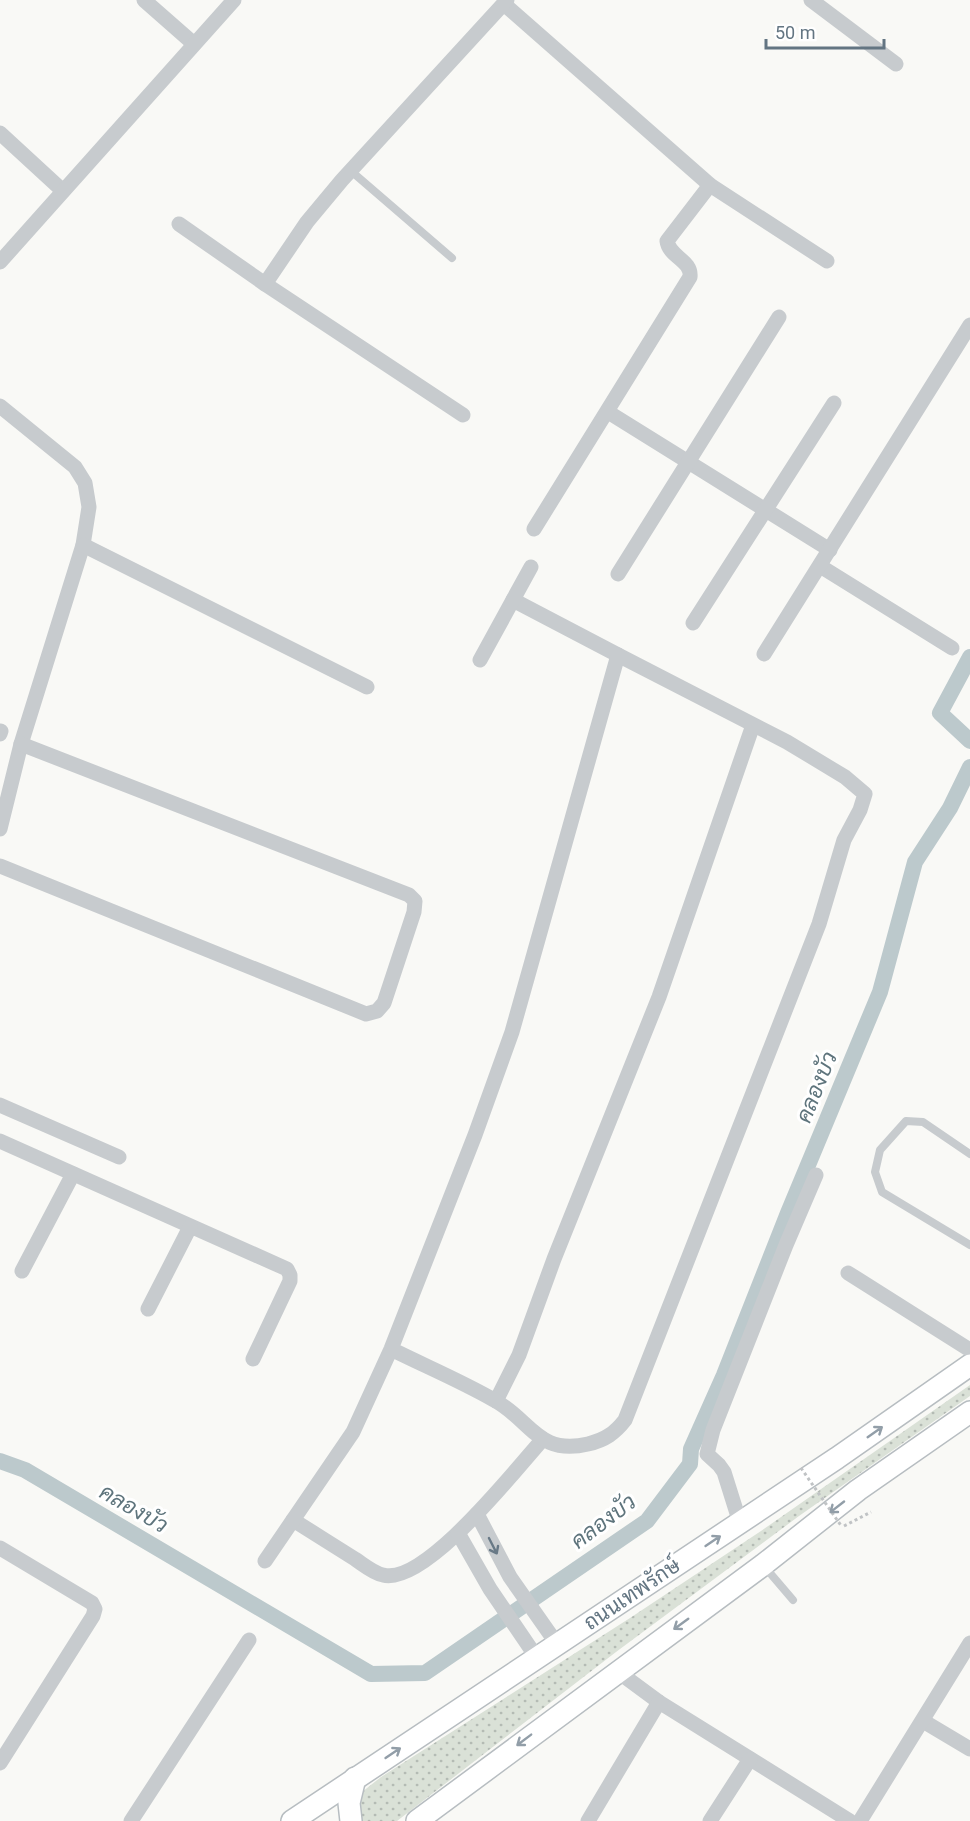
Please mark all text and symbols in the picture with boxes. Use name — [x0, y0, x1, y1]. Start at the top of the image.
scale bar — [766, 12, 884, 50]
text: 50 m — [775, 22, 815, 43]
water label: คลองบัว — [790, 1048, 842, 1126]
one-way arrow — [866, 1426, 882, 1438]
water label: คลองบัว — [95, 1478, 173, 1538]
water label: คลองบัว — [565, 1488, 641, 1554]
one-way arrow — [829, 1501, 845, 1513]
one-way arrow — [704, 1535, 721, 1547]
one-way arrow — [488, 1536, 499, 1554]
street label: ถนนเทพรักษ์ — [578, 1551, 685, 1635]
one-way arrow — [673, 1618, 689, 1631]
one-way arrow — [517, 1734, 533, 1747]
one-way arrow — [384, 1747, 401, 1759]

